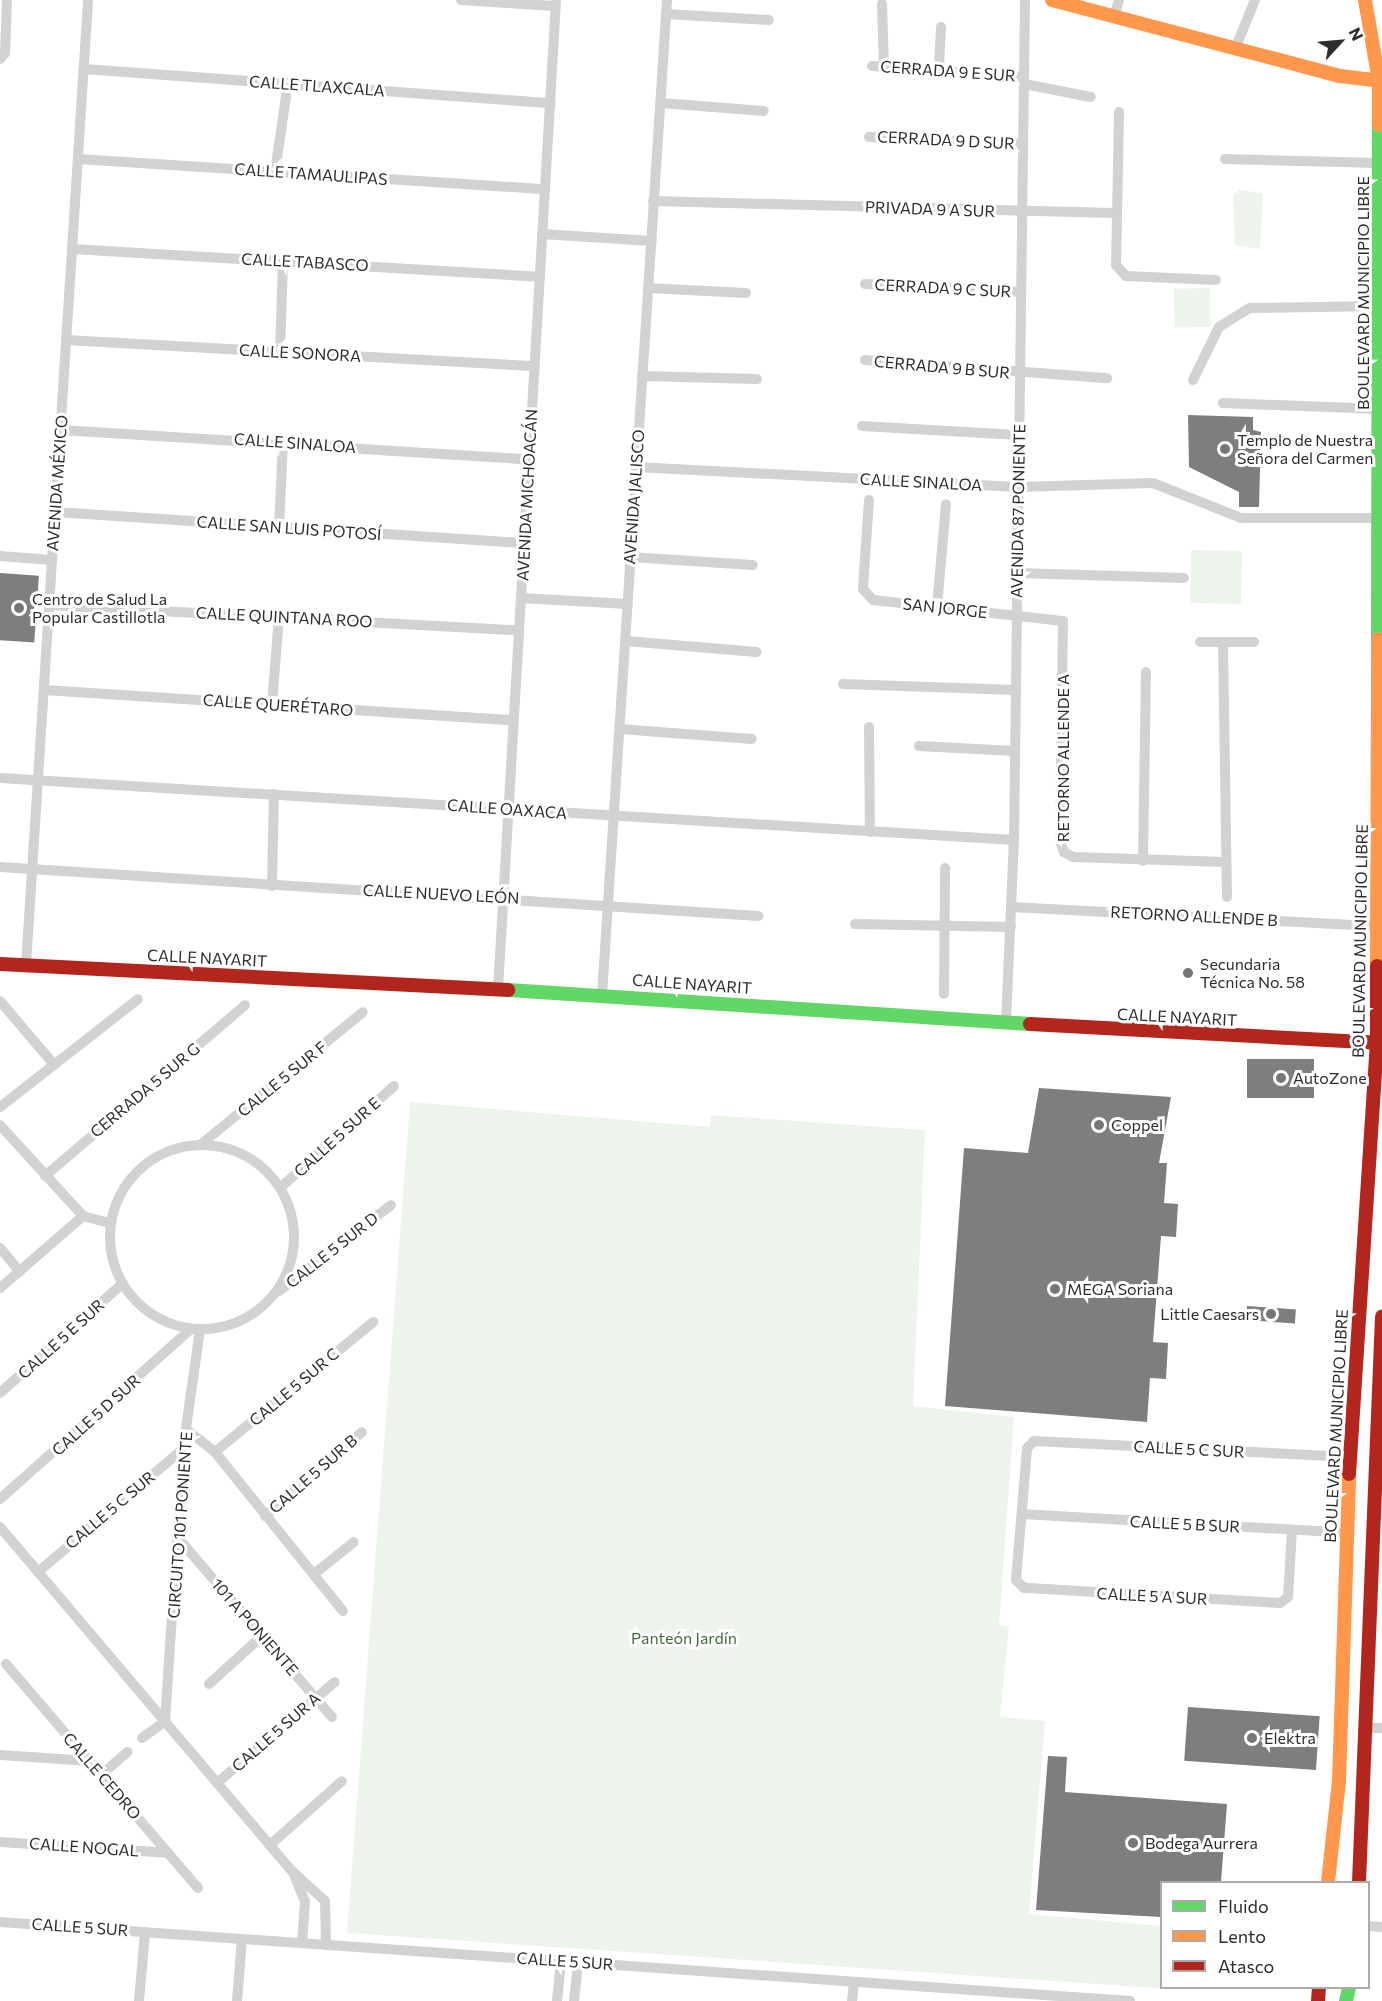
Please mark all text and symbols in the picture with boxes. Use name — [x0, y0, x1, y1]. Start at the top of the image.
north arrow — [1310, 12, 1370, 72]
text: N — [1345, 24, 1368, 43]
street label: CERRADA 9 E SUR — [880, 57, 1016, 85]
street label: CALLE TLAXCALA — [249, 72, 385, 100]
street label: CERRADA 9 D SUR — [877, 127, 1015, 153]
street label: CALLE TAMAULIPAS — [234, 159, 388, 189]
street label: BOULEVARD MUNICIPIO LIBRE — [1353, 176, 1373, 410]
street label: PRIVADA 9 A SUR — [865, 197, 995, 221]
street label: CALLE TABASCO — [241, 249, 369, 275]
street label: CERRADA 9 C SUR — [874, 275, 1012, 301]
street label: CALLE SONORA — [238, 340, 362, 366]
street label: CERRADA 9 B SUR — [873, 351, 1011, 383]
street label: AVENIDA MICHOACÁN — [513, 408, 541, 582]
street label: AVENIDA MÉXICO — [43, 414, 71, 552]
street label: AVENIDA 87 PONIENTE — [1007, 424, 1029, 598]
street label: CALLE SINALOA — [233, 429, 357, 457]
street label: AVENIDA JALISCO — [620, 429, 648, 565]
place label: Templo de Nuestra Señora del Carmen — [1237, 430, 1373, 468]
marker: Templo de Nuestra Señora del Carmen — [1218, 442, 1232, 456]
street label: CALLE SINALOA — [859, 469, 983, 495]
street label: CALLE SAN LUIS POTOSÍ — [196, 512, 382, 544]
place label: Centro de Salud La Popular Castillotla — [32, 589, 167, 627]
street label: SAN JORGE — [902, 594, 988, 622]
marker: Centro de Salud La Popular Castillotla — [10, 599, 28, 617]
street label: CALLE QUINTANA ROO — [195, 603, 373, 631]
street label: RETORNO ALLENDE A — [1053, 674, 1073, 842]
street label: CALLE QUERÉTARO — [202, 690, 354, 720]
street label: CALLE OAXACA — [447, 795, 567, 823]
street label: BOULEVARD MUNICIPIO LIBRE — [1348, 824, 1372, 1058]
street label: CALLE NUEVO LEÓN — [362, 880, 520, 908]
street label: RETORNO ALLENDE B — [1110, 902, 1278, 930]
street label: CALLE NAYARIT — [147, 945, 267, 971]
place label: Secundaria Técnica No. 58 — [1200, 954, 1305, 992]
marker: Secundaria Técnica No. 58 — [1181, 966, 1195, 980]
street label: CALLE NAYARIT — [631, 970, 753, 998]
street label: CALLE NAYARIT — [1117, 1004, 1237, 1030]
street label: CALLE 5 SUR F — [234, 1037, 330, 1121]
street label: CERRADA 5 SUR G — [86, 1039, 204, 1141]
place label: AutoZone — [1293, 1068, 1367, 1088]
marker: AutoZone — [1274, 1071, 1288, 1085]
street label: CALLE 5 SUR E — [290, 1093, 384, 1181]
place label: Coppel — [1111, 1115, 1163, 1135]
marker: Coppel — [1092, 1118, 1106, 1132]
street label: CALLE 5 SUR D — [282, 1208, 382, 1292]
place label: MEGA Soriana — [1067, 1279, 1173, 1299]
marker: MEGA Soriana — [1048, 1282, 1062, 1296]
street label: CALLE 5 E SUR — [14, 1295, 108, 1383]
place label: Little Caesars — [1160, 1304, 1259, 1324]
marker: Little Caesars — [1264, 1307, 1278, 1321]
street label: BOULEVARD MUNICIPIO LIBRE — [1320, 1309, 1352, 1543]
street label: CALLE 5 SUR C — [245, 1344, 343, 1430]
street label: CALLE 5 D SUR — [48, 1370, 144, 1460]
street label: CIRCUITO 101 PONIENTE — [164, 1431, 196, 1619]
street label: CALLE 5 SUR B — [265, 1431, 361, 1517]
street label: CALLE 5 C SUR — [1133, 1437, 1245, 1461]
street label: CALLE 5 C SUR — [61, 1467, 159, 1553]
street label: CALLE 5 B SUR — [1129, 1512, 1241, 1536]
street label: 101 A PONIENTE — [208, 1575, 302, 1679]
street label: CALLE 5 A SUR — [1096, 1584, 1208, 1608]
park label: Panteón Jardín — [631, 1628, 737, 1648]
street label: CALLE 5 SUR A — [228, 1688, 324, 1776]
place label: Elektra — [1264, 1728, 1316, 1748]
street label: CALLE CEDRO — [59, 1729, 145, 1823]
marker: Elektra — [1245, 1731, 1259, 1745]
place label: Bodega Aurrera — [1145, 1833, 1258, 1853]
street label: CALLE NOGAL — [28, 1834, 140, 1860]
marker: Bodega Aurrera — [1126, 1836, 1140, 1850]
legend — [1160, 1881, 1370, 1989]
text: Fluido — [1218, 1895, 1269, 1917]
street label: CALLE 5 SUR — [31, 1914, 129, 1940]
text: Lento — [1218, 1925, 1266, 1947]
street label: CALLE 5 SUR — [516, 1948, 614, 1974]
text: Atasco — [1218, 1955, 1274, 1977]

